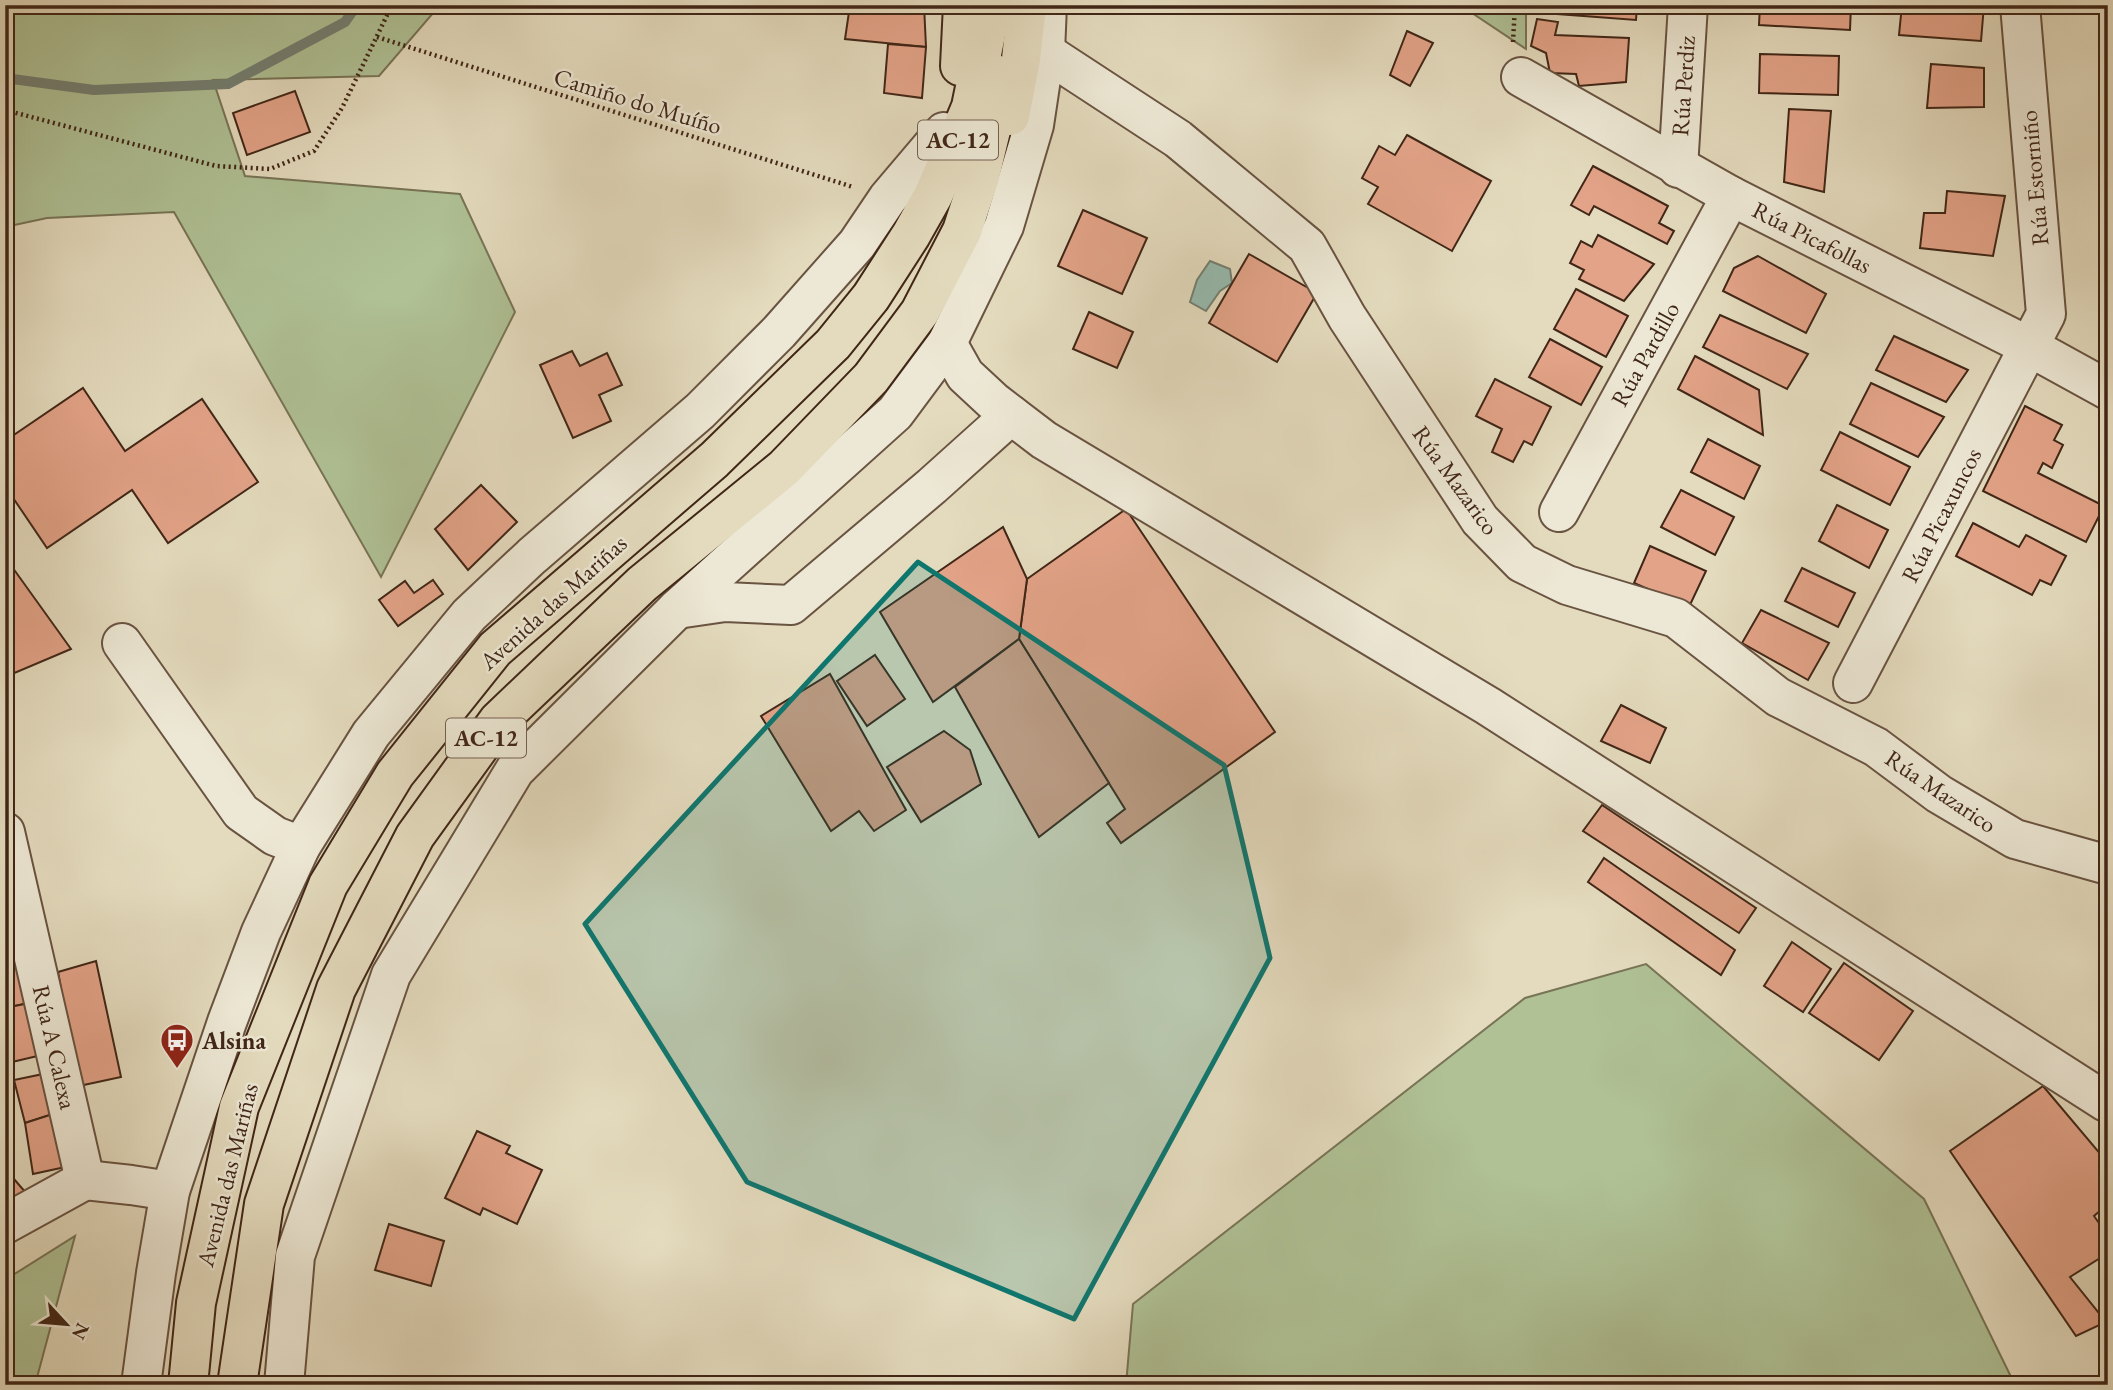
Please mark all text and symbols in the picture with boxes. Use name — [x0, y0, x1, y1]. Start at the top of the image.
street label: Rúa Perdiz — [1664, 35, 1702, 137]
street label: Camiño do Muíño — [550, 61, 726, 141]
street label: Rúa Estorniño — [2013, 109, 2055, 247]
road number: AC-12 — [918, 120, 998, 160]
street label: Rúa Picafollas — [1747, 194, 1877, 280]
street label: Rúa Pardillo — [1604, 296, 1687, 412]
street label: Rúa Mazarico — [1406, 419, 1506, 541]
street label: Rúa Picaxuncos — [1894, 443, 1988, 587]
street label: Avenida das Mariñas — [472, 528, 633, 677]
road number: AC-12 — [446, 718, 526, 758]
street label: Rúa Mazarico — [1879, 742, 2003, 840]
street label: Rúa A Calexa — [26, 982, 84, 1113]
bus stop icon: Alsina — [158, 1021, 196, 1070]
place label: Alsina — [201, 1025, 266, 1056]
street label: Avenida das Mariñas — [189, 1080, 265, 1271]
north arrow — [32, 1288, 102, 1358]
text: N — [66, 1319, 95, 1344]

